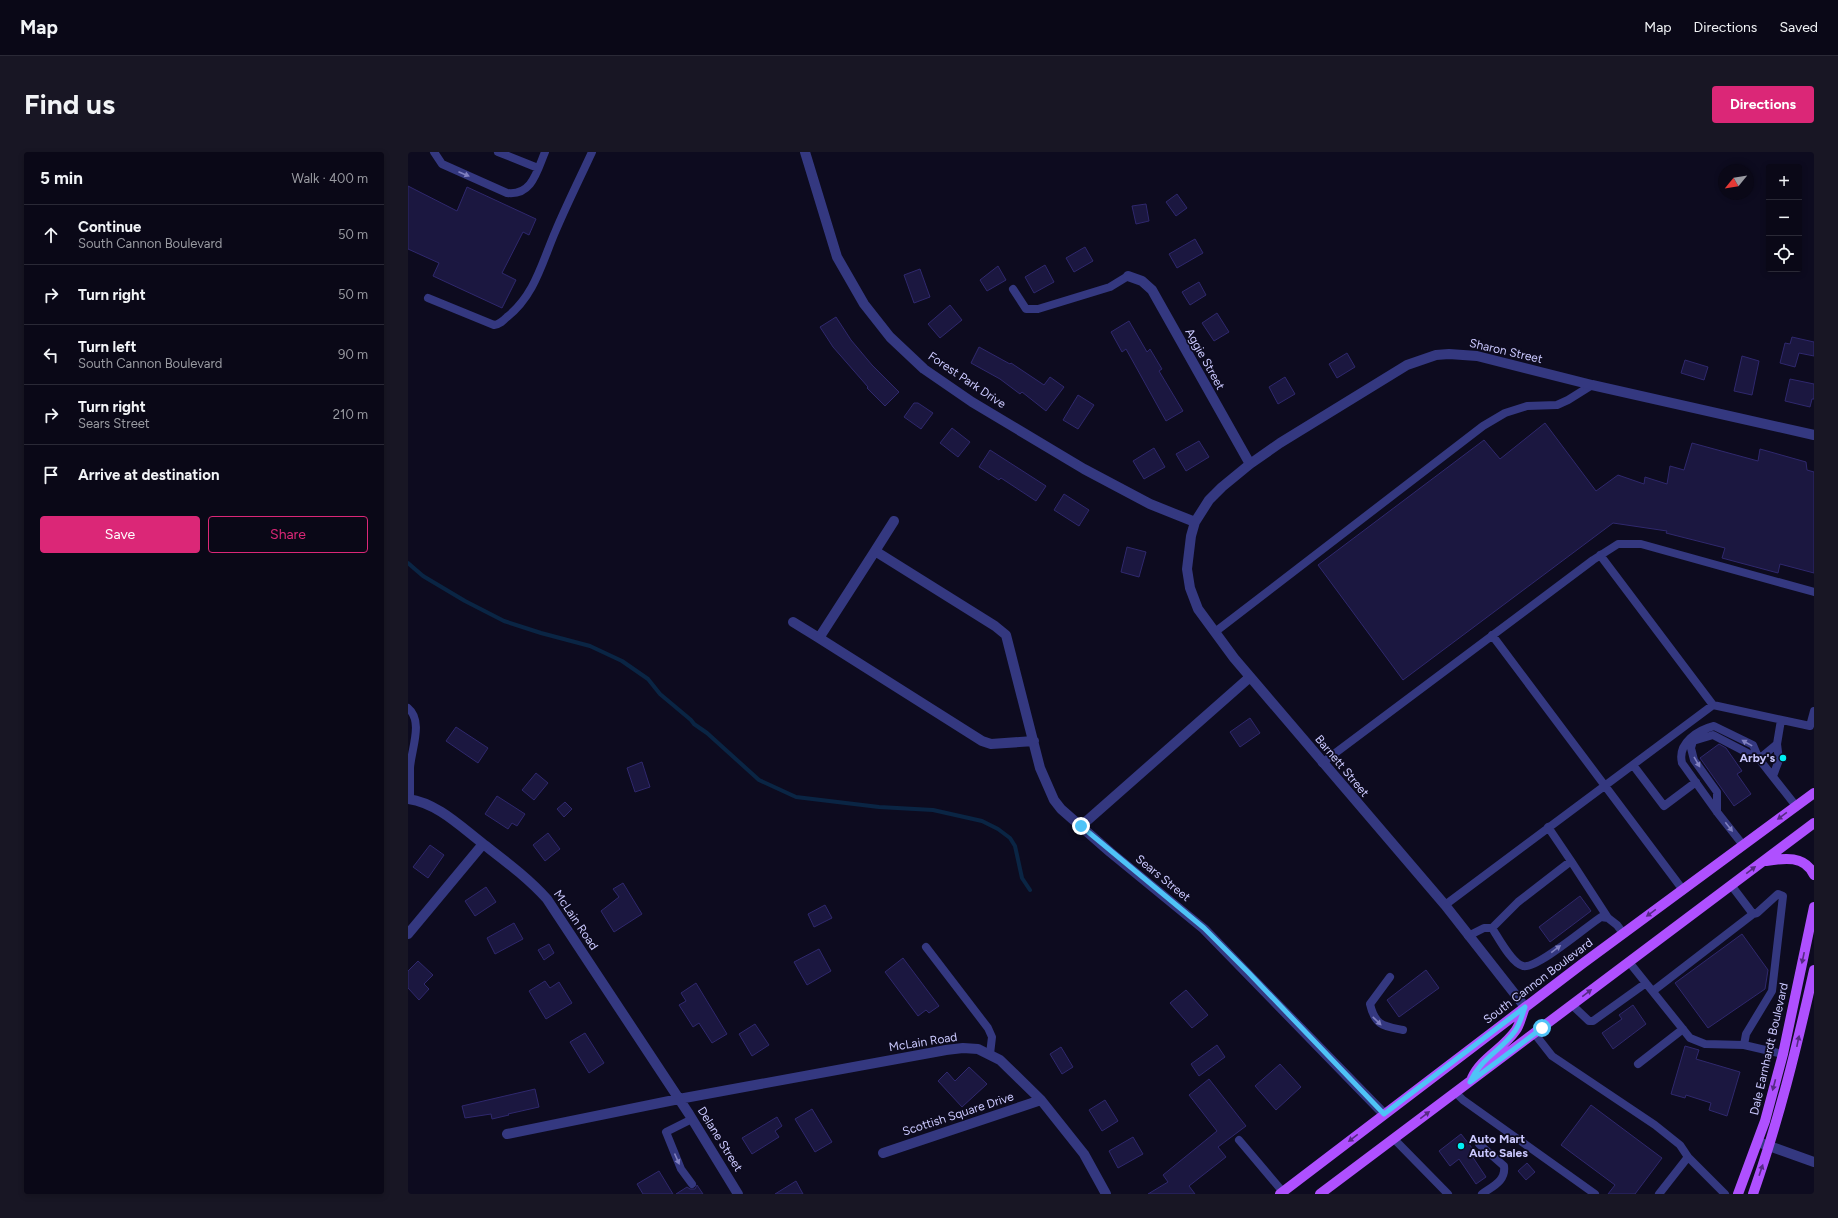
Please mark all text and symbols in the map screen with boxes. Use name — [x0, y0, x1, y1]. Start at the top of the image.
text: Map — [20, 16, 58, 39]
text: Map — [1644, 19, 1672, 36]
text: Directions — [1694, 19, 1757, 36]
text: Saved — [1779, 19, 1818, 36]
button: Directions — [1712, 86, 1814, 123]
text: Find us — [24, 87, 115, 121]
north arrow — [1718, 164, 1754, 200]
map controls — [1766, 164, 1802, 272]
button: + — [1766, 164, 1802, 200]
text: 5 min — [40, 168, 83, 188]
text: Walk · 400 m — [292, 171, 368, 186]
one-way arrow — [458, 171, 469, 177]
button: − — [1766, 200, 1802, 236]
text: Continue — [78, 218, 141, 236]
icon: ahead — [40, 224, 62, 246]
text: 50 m — [338, 227, 368, 242]
text: South Cannon Boulevard — [78, 236, 222, 251]
button: locate — [1766, 236, 1802, 272]
icon: right — [40, 284, 62, 306]
text: Turn right — [78, 286, 146, 304]
text: 50 m — [338, 287, 368, 302]
street label: Aggie Street — [1182, 326, 1228, 393]
street label: Sharon Street — [1468, 336, 1544, 366]
text: Turn left — [78, 338, 136, 356]
icon: left — [40, 344, 62, 366]
text: 90 m — [338, 347, 368, 362]
street label: Forest Park Drive — [926, 349, 1009, 411]
text: South Cannon Boulevard — [78, 356, 222, 371]
text: Turn right — [78, 398, 146, 416]
icon: right — [40, 404, 62, 426]
text: 210 m — [333, 407, 368, 422]
text: Sears Street — [78, 416, 150, 431]
icon: arrive — [40, 464, 62, 486]
text: Arrive at destination — [78, 466, 219, 484]
button: Save — [40, 516, 200, 553]
button: Share — [208, 516, 368, 553]
street label: Barnett Street — [1312, 732, 1372, 800]
one-way arrow — [1742, 739, 1753, 746]
place label: Arby's — [1740, 751, 1775, 765]
marker: Arby's — [1778, 753, 1788, 763]
one-way arrow — [1693, 756, 1700, 768]
one-way arrow — [1777, 812, 1788, 820]
route end — [1072, 817, 1090, 835]
one-way arrow — [1725, 822, 1733, 833]
street label: Sears Street — [1133, 852, 1194, 905]
one-way arrow — [1746, 866, 1757, 874]
street label: McLain Road — [551, 887, 601, 953]
one-way arrow — [1646, 909, 1657, 917]
street label: South Cannon Boulevard — [1481, 935, 1595, 1027]
one-way arrow — [1551, 945, 1562, 954]
one-way arrow — [1799, 952, 1805, 964]
street label: Dale Earnhardt Boulevard — [1747, 982, 1791, 1116]
one-way arrow — [1582, 989, 1593, 998]
one-way arrow — [1372, 1016, 1382, 1025]
route start — [1533, 1019, 1551, 1037]
street label: McLain Road — [888, 1030, 958, 1054]
one-way arrow — [1796, 1035, 1802, 1047]
one-way arrow — [1771, 1079, 1777, 1091]
street label: Scottish Square Drive — [900, 1089, 1016, 1139]
street label: Delane Street — [695, 1104, 746, 1174]
one-way arrow — [1419, 1111, 1430, 1120]
place label: Auto Mart Auto Sales — [1469, 1132, 1528, 1160]
one-way arrow — [1347, 1133, 1358, 1142]
marker: Auto Mart Auto Sales — [1456, 1141, 1466, 1151]
one-way arrow — [674, 1154, 680, 1166]
one-way arrow — [1759, 1164, 1765, 1176]

